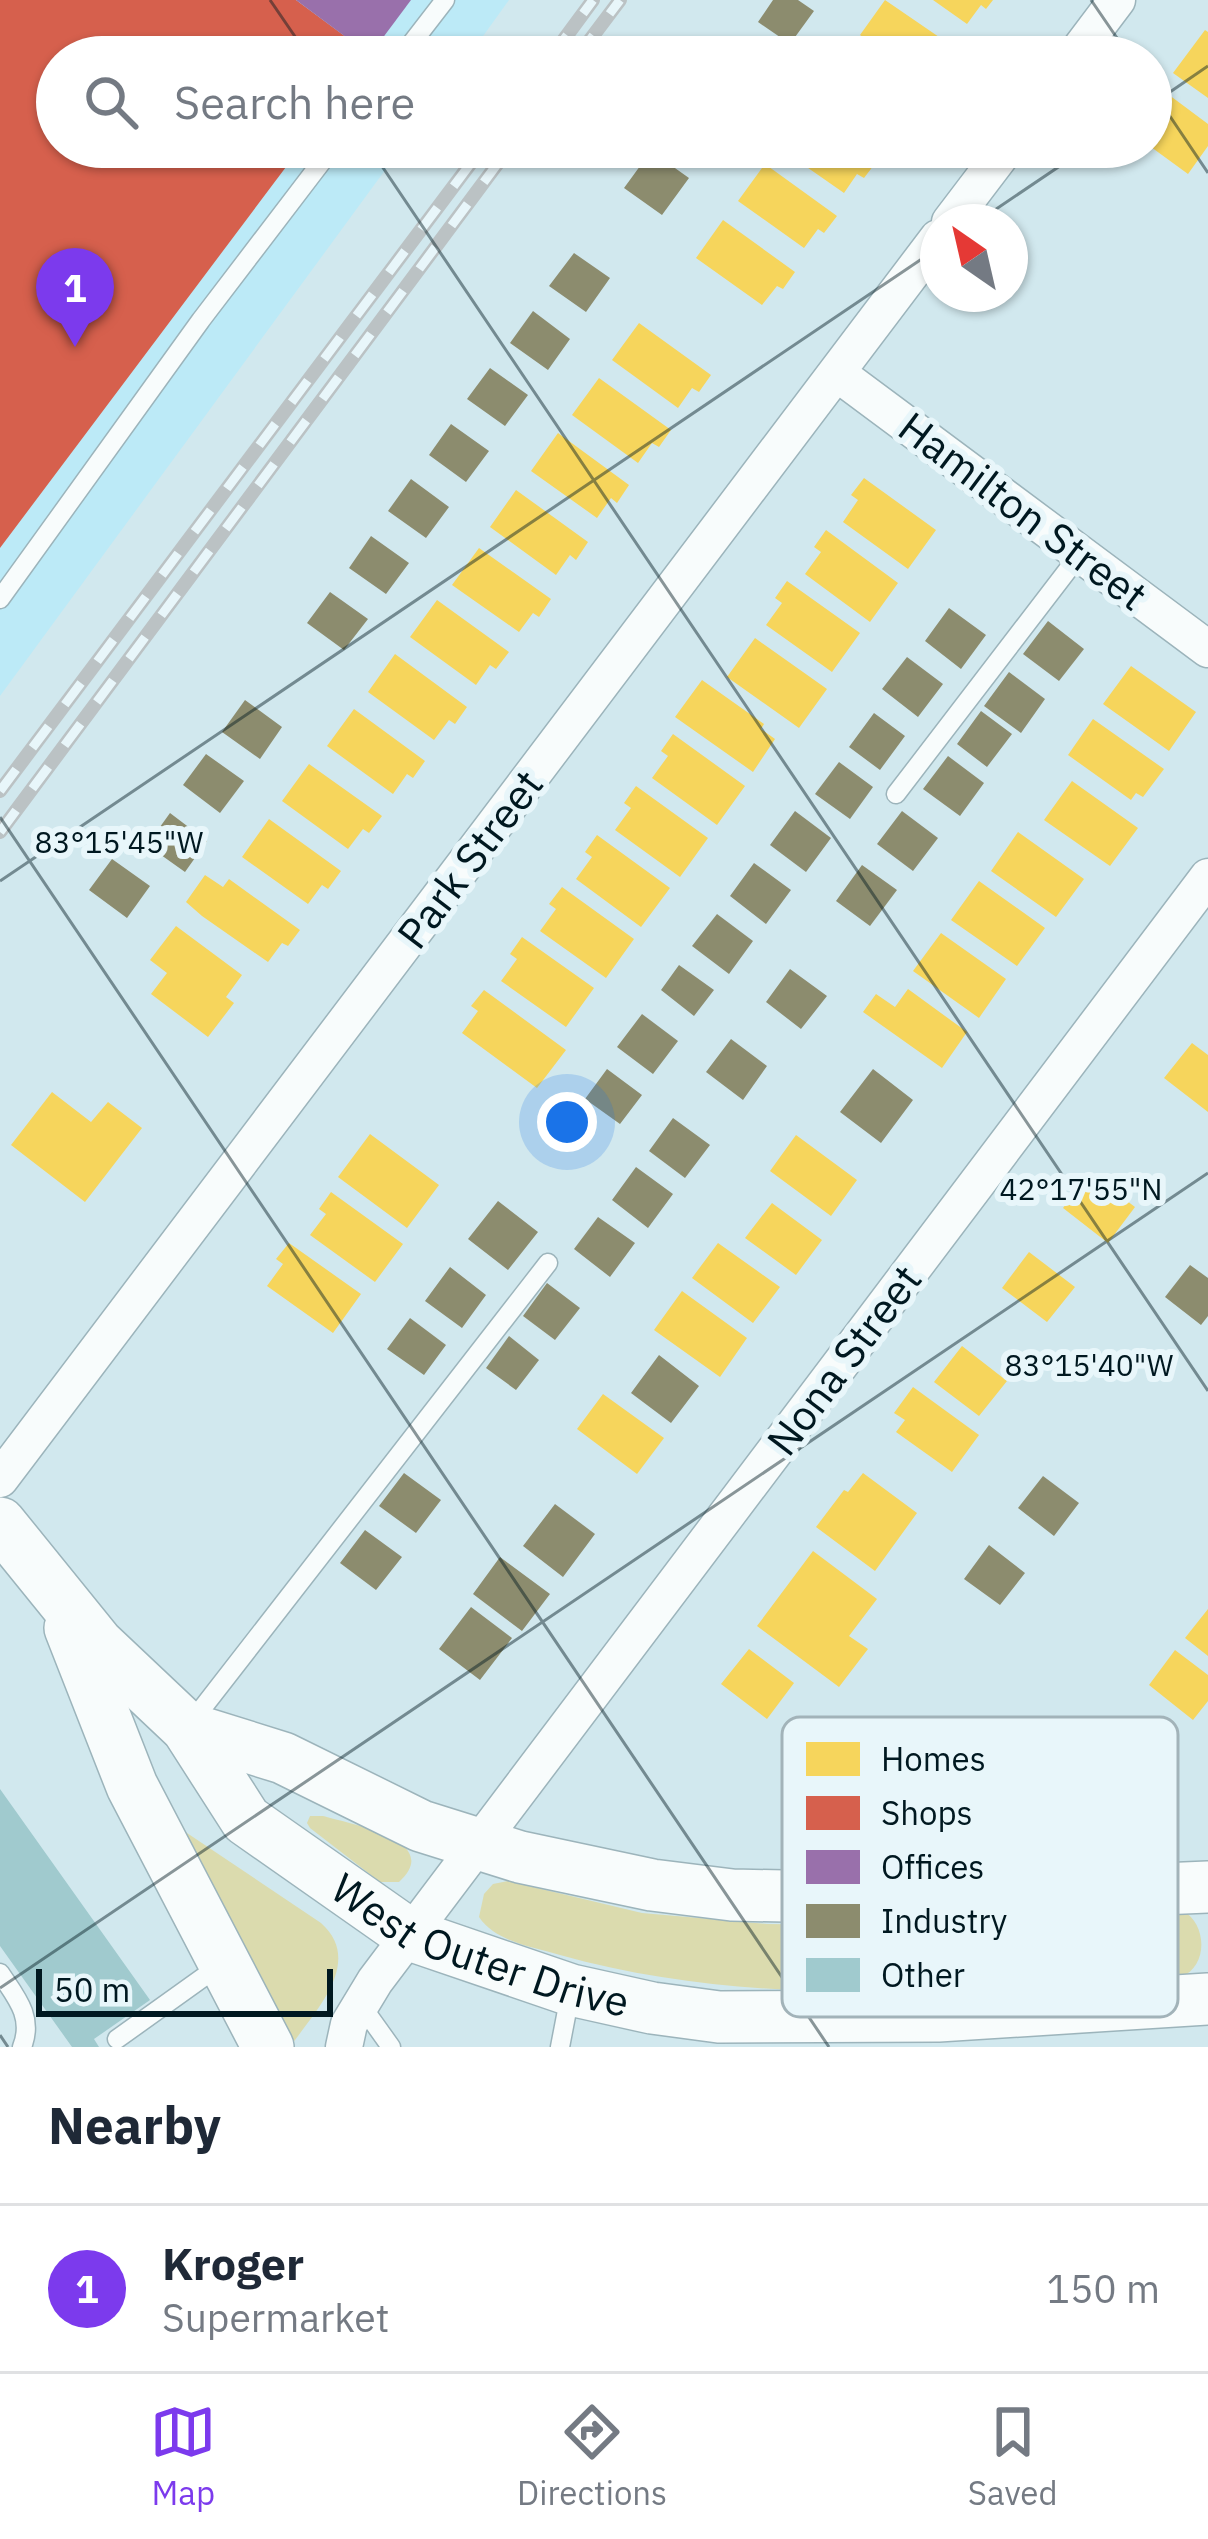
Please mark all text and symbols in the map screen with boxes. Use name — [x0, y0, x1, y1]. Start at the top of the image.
search box — [36, 36, 1172, 168]
icon: search — [78, 69, 144, 135]
text: Search here — [174, 73, 415, 131]
north arrow — [920, 204, 1028, 312]
pin: 1 — [36, 248, 114, 347]
street label: Hamilton Street — [888, 399, 1159, 622]
street label: Park Street — [384, 758, 555, 959]
text: 83°15'45"W — [34, 822, 204, 861]
your location — [537, 1092, 597, 1152]
text: 42°17'55"N — [999, 1169, 1163, 1208]
street label: Nona Street — [754, 1253, 933, 1466]
text: 83°15'40"W — [1004, 1345, 1174, 1384]
legend — [782, 1717, 1178, 2017]
text: Homes — [881, 1737, 986, 1780]
text: Shops — [881, 1791, 973, 1834]
text: Offices — [881, 1845, 984, 1888]
street label: West Outer Drive — [321, 1860, 634, 2029]
text: Industry — [881, 1899, 1007, 1942]
text: Other — [881, 1953, 965, 1996]
scale bar — [36, 1963, 333, 2016]
text: 50 m — [54, 1968, 130, 2011]
text: Nearby — [48, 2092, 221, 2158]
text: Kroger — [162, 2234, 304, 2292]
text: 1 — [75, 2263, 99, 2314]
text: 150 m — [1047, 2263, 1160, 2314]
text: Supermarket — [162, 2292, 389, 2343]
tab: Map — [150, 2399, 216, 2514]
tab: Directions — [517, 2399, 667, 2514]
tab: Saved — [968, 2399, 1058, 2514]

